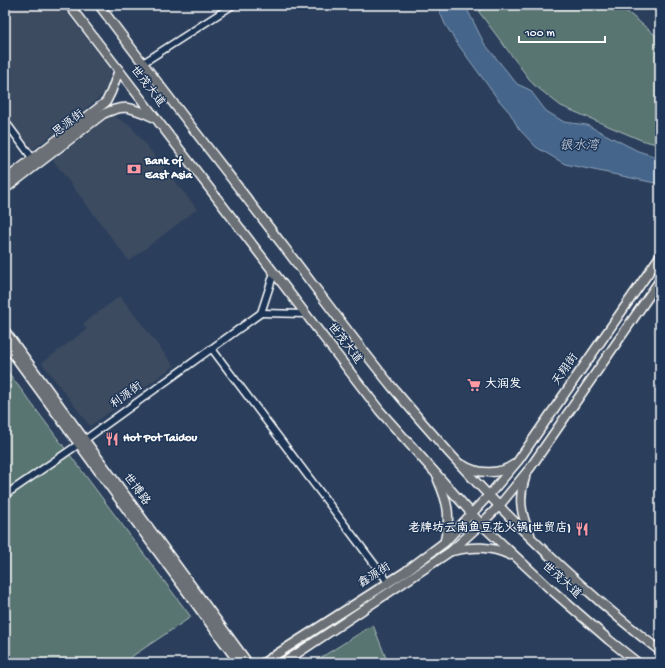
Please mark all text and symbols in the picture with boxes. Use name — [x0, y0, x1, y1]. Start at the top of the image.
scale bar — [519, 18, 605, 44]
text: 100 m — [524, 27, 555, 41]
street label: 世茂大道 — [127, 63, 168, 110]
street label: 思源街 — [50, 107, 87, 141]
water label: 银水湾 — [559, 138, 600, 154]
place label: Bank of East Asia — [144, 155, 193, 183]
bank icon: Bank of East Asia — [126, 161, 142, 177]
street label: 世茂大道 — [324, 320, 365, 367]
street label: 天翔街 — [549, 351, 582, 389]
supermarket icon: 大润发 — [466, 377, 482, 393]
place label: 大润发 — [485, 377, 521, 392]
street label: 利源街 — [108, 379, 146, 412]
restaurant icon: Hot Pot Taidou — [104, 431, 120, 447]
place label: Hot Pot Taidou — [123, 432, 198, 446]
street label: 世博路 — [120, 470, 154, 509]
place label: 老牌坊云南鱼豆花火锅(世贸店) — [408, 521, 571, 536]
restaurant icon: 老牌坊云南鱼豆花火锅(世贸店) — [574, 521, 590, 537]
street label: 鑫源街 — [356, 559, 394, 592]
street label: 世茂大道 — [538, 559, 584, 602]

